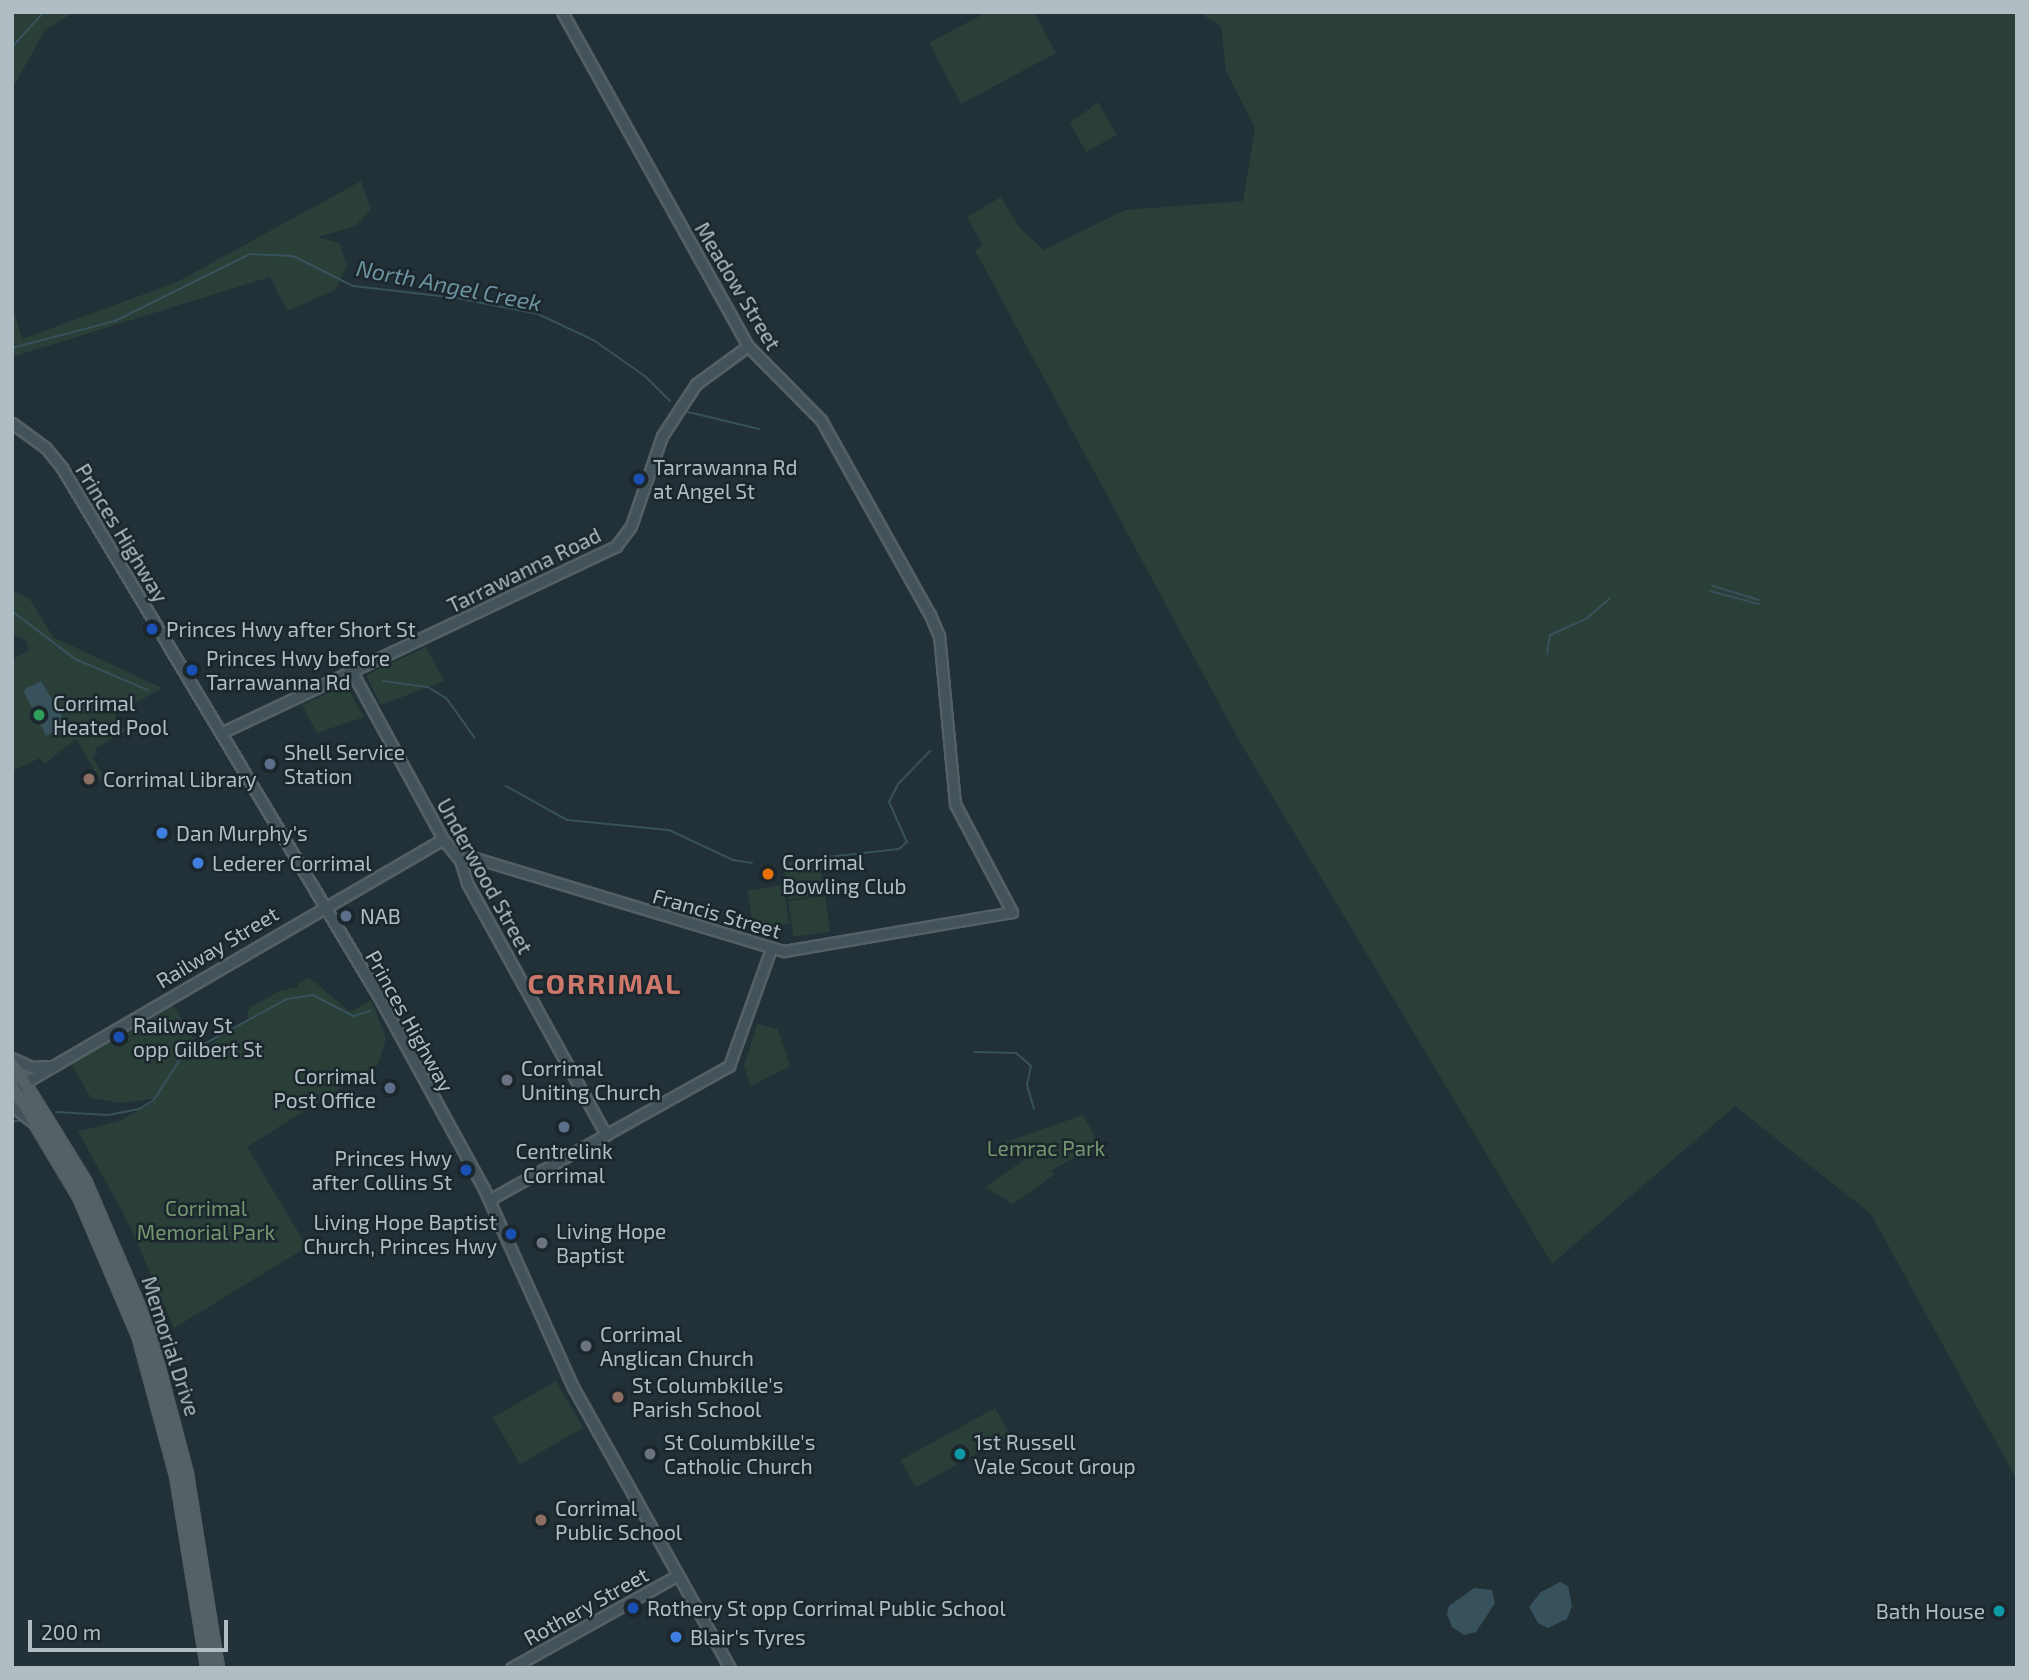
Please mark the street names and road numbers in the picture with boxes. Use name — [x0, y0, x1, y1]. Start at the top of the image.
street label: Meadow Street — [690, 217, 786, 355]
street label: Princes Highway — [71, 459, 173, 607]
street label: Tarrawanna Road — [443, 522, 605, 618]
street label: Underwood Street — [432, 794, 538, 958]
street label: Francis Street — [650, 883, 784, 943]
street label: Railway Street — [151, 901, 283, 993]
street label: Princes Highway — [361, 946, 459, 1096]
street label: Memorial Drive — [136, 1273, 206, 1419]
street label: Rothery Street — [519, 1561, 653, 1651]

